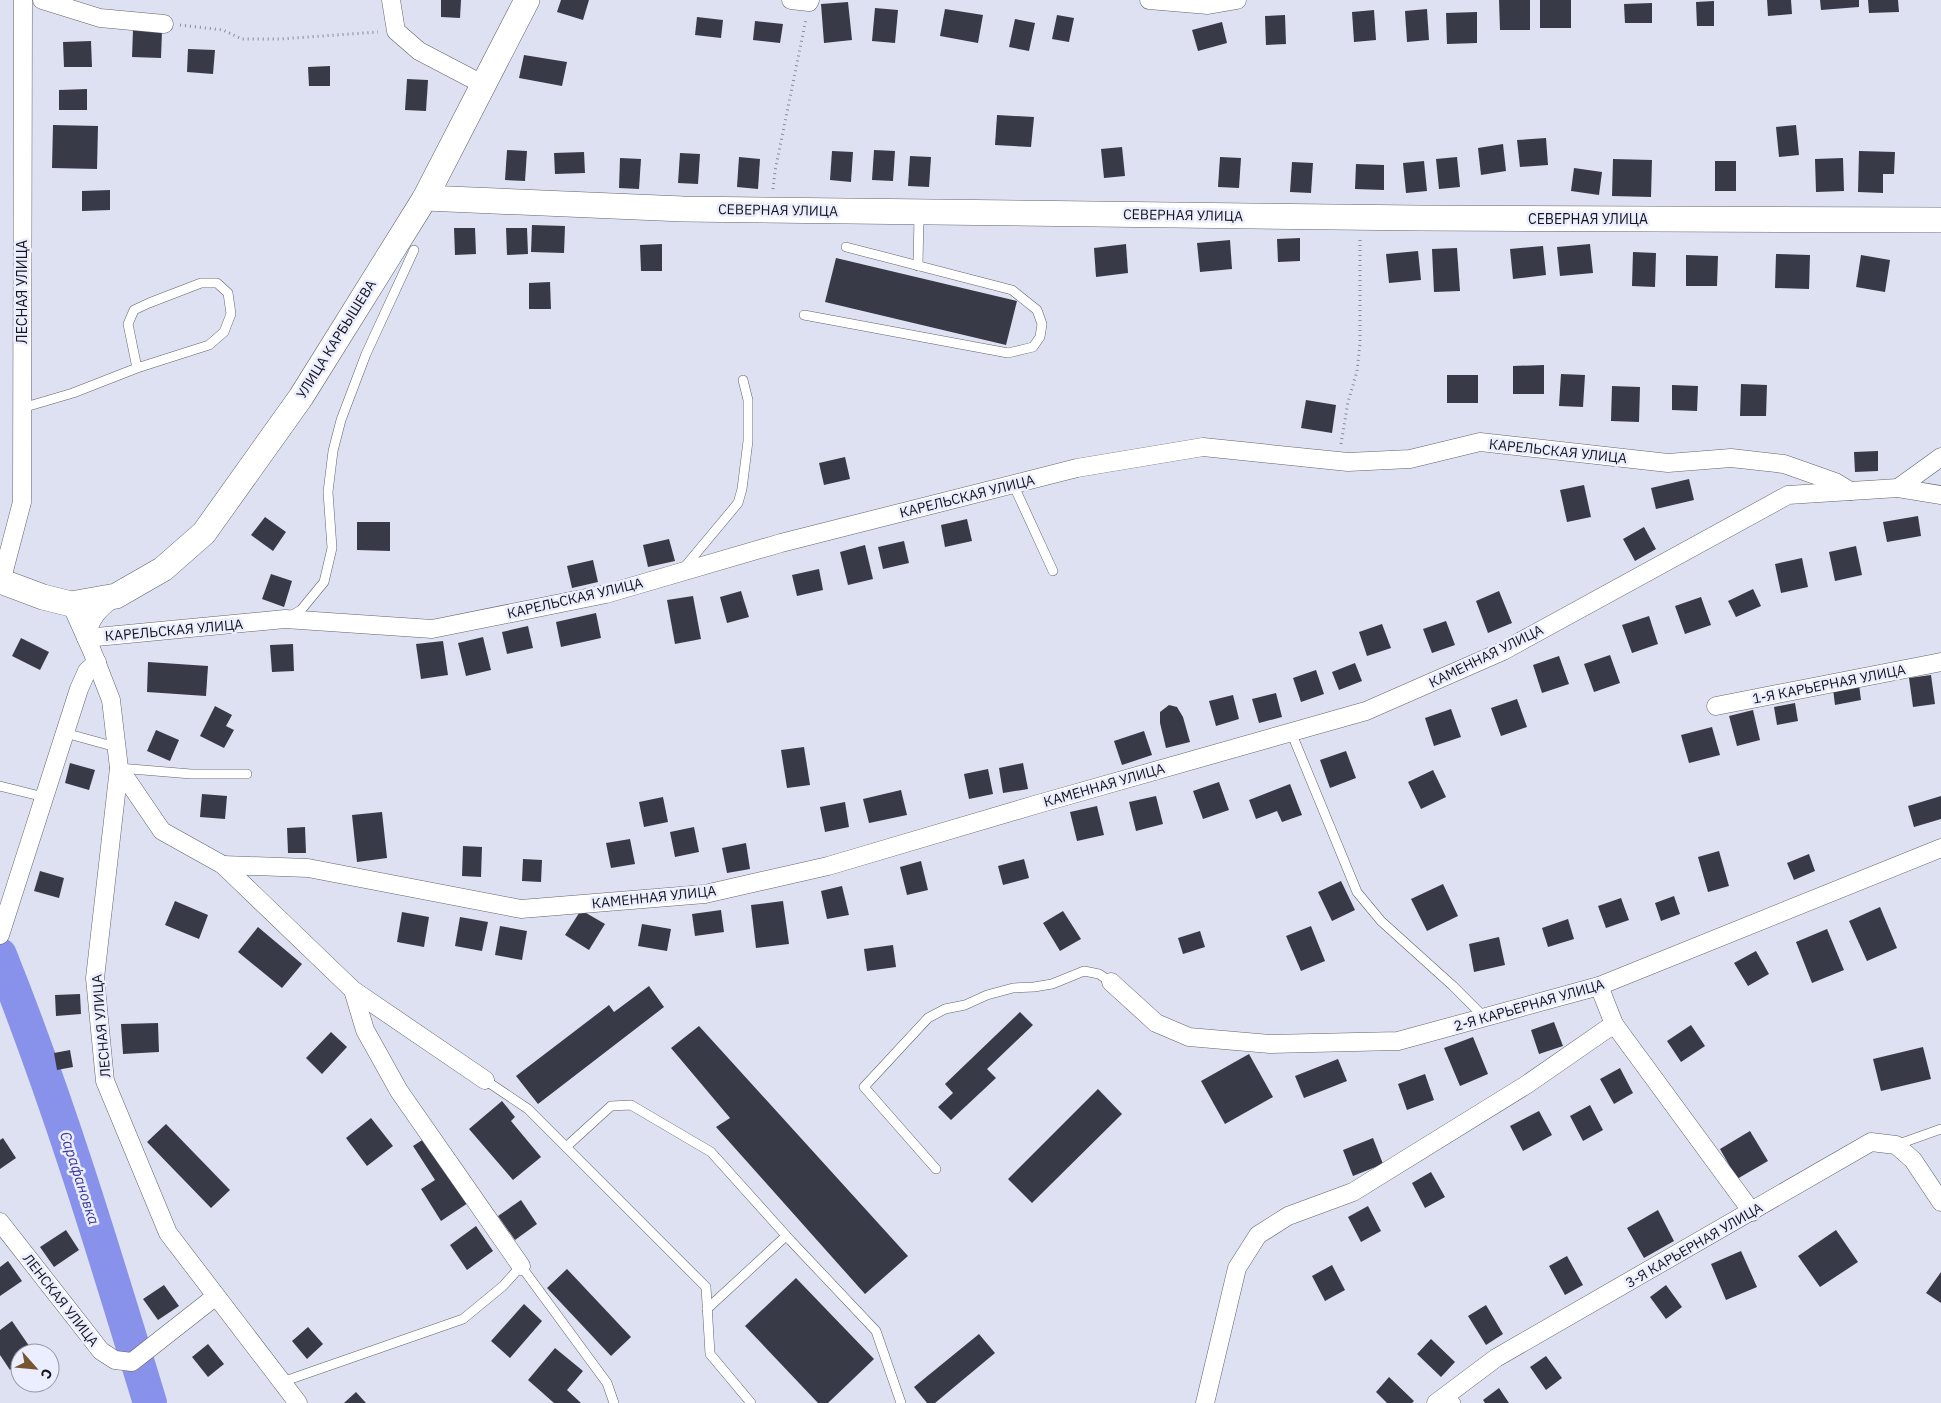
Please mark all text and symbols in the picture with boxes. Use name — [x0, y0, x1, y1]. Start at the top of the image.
street label: СЕВЕРНАЯ УЛИЦА — [718, 200, 838, 220]
street label: СЕВЕРНАЯ УЛИЦА — [1123, 205, 1243, 225]
street label: СЕВЕРНАЯ УЛИЦА — [1528, 210, 1648, 228]
street label: ЛЕСНАЯ УЛИЦА — [13, 240, 31, 344]
street label: УЛИЦА КАРБЫШЕВА — [292, 276, 380, 402]
street label: КАРЕЛЬСКАЯ УЛИЦА — [1488, 435, 1628, 467]
street label: КАРЕЛЬСКАЯ УЛИЦА — [897, 470, 1037, 522]
street label: КАРЕЛЬСКАЯ УЛИЦА — [505, 574, 645, 622]
street label: КАРЕЛЬСКАЯ УЛИЦА — [104, 615, 244, 645]
street label: КАМЕННАЯ УЛИЦА — [1426, 620, 1546, 692]
street label: 1-Я КАРЬЕРНАЯ УЛИЦА — [1751, 660, 1907, 708]
street label: КАМЕННАЯ УЛИЦА — [1041, 759, 1167, 811]
street label: КАМЕННАЯ УЛИЦА — [591, 882, 717, 912]
street label: ЛЕСНАЯ УЛИЦА — [88, 973, 114, 1079]
street label: 2-Я КАРЬЕРНАЯ УЛИЦА — [1452, 975, 1606, 1035]
water label: Сарафановка — [56, 1129, 104, 1227]
street label: 3-Я КАРЬЕРНАЯ УЛИЦА — [1622, 1198, 1766, 1292]
street label: ЛЕНСКАЯ УЛИЦА — [19, 1250, 103, 1350]
north arrow — [10, 1343, 60, 1393]
text: С — [36, 1366, 57, 1382]

